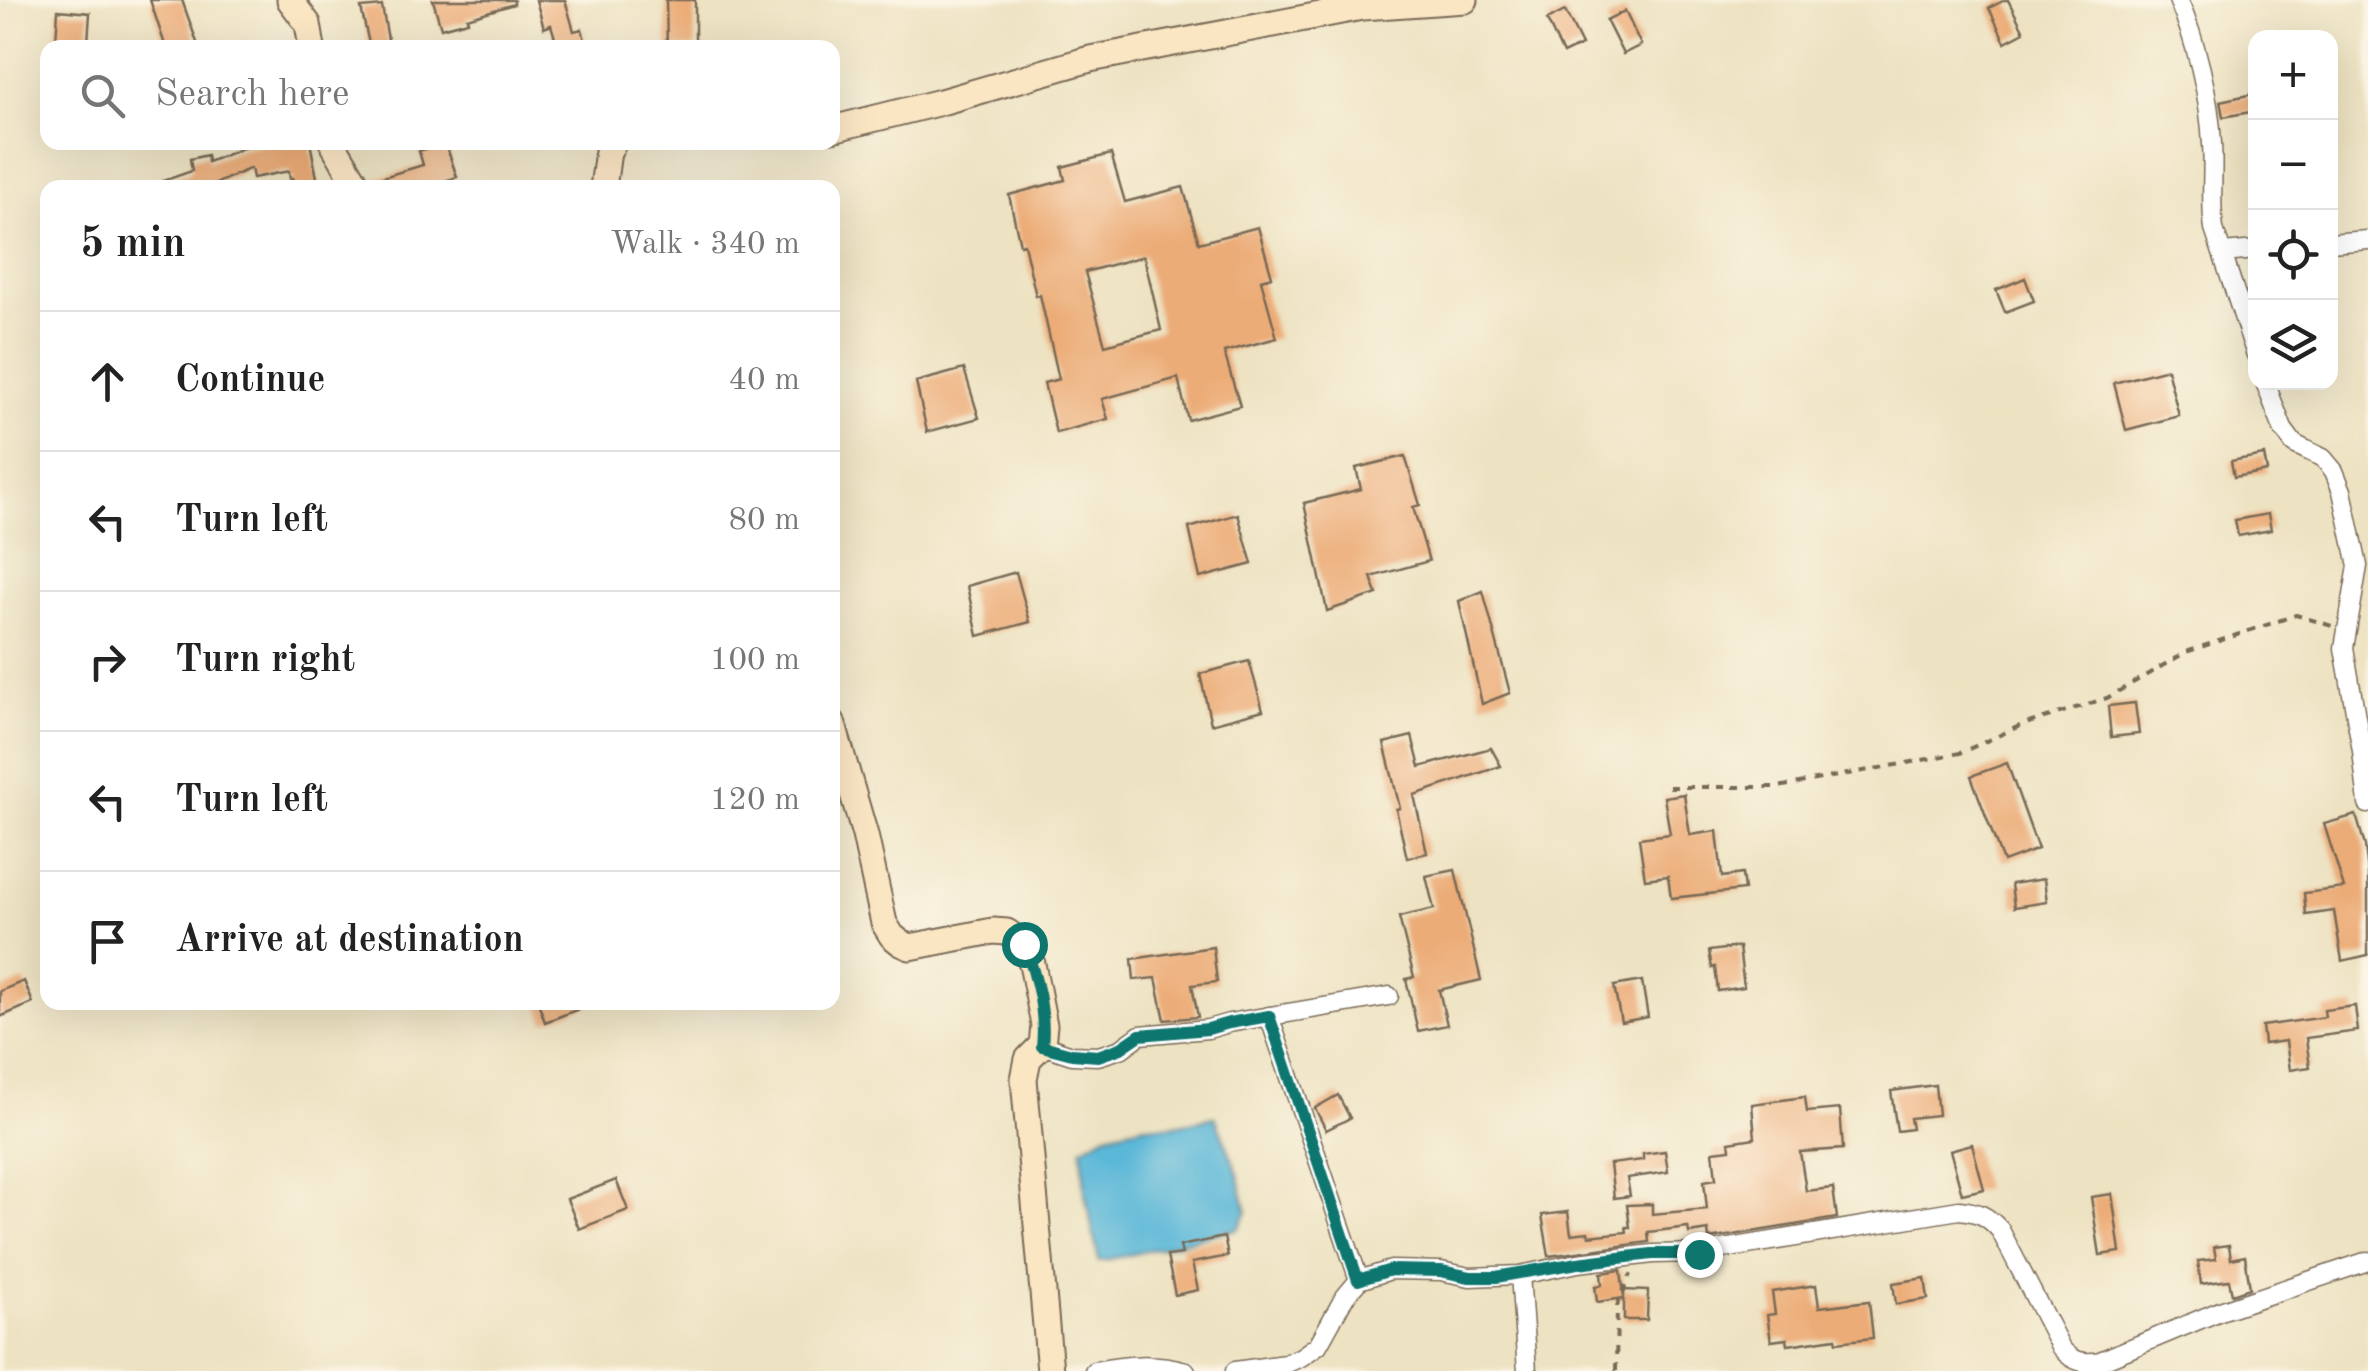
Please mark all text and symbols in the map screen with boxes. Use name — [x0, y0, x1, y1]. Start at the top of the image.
map controls — [2248, 30, 2338, 390]
button: + — [2248, 30, 2338, 120]
search box — [40, 40, 840, 150]
icon: search — [75, 68, 130, 123]
text: Search here — [155, 76, 350, 114]
button: − — [2248, 120, 2338, 210]
button: locate — [2248, 210, 2338, 300]
text: 5 min — [80, 224, 186, 266]
text: Walk · 340 m — [610, 229, 800, 261]
button: layers — [2248, 300, 2338, 390]
icon: ahead — [80, 354, 135, 409]
text: Continue — [175, 362, 325, 400]
text: 40 m — [729, 365, 800, 397]
icon: left — [80, 494, 135, 549]
text: Turn left — [175, 502, 328, 540]
text: 80 m — [729, 505, 800, 537]
icon: right — [80, 634, 135, 689]
text: Turn right — [175, 642, 355, 680]
text: 100 m — [710, 645, 800, 677]
icon: left — [80, 774, 135, 829]
text: Turn left — [175, 782, 328, 820]
text: 120 m — [710, 785, 800, 817]
icon: arrive — [80, 914, 135, 969]
text: Arrive at destination — [175, 922, 524, 960]
route start — [1002, 922, 1048, 968]
route end — [1677, 1232, 1723, 1278]

